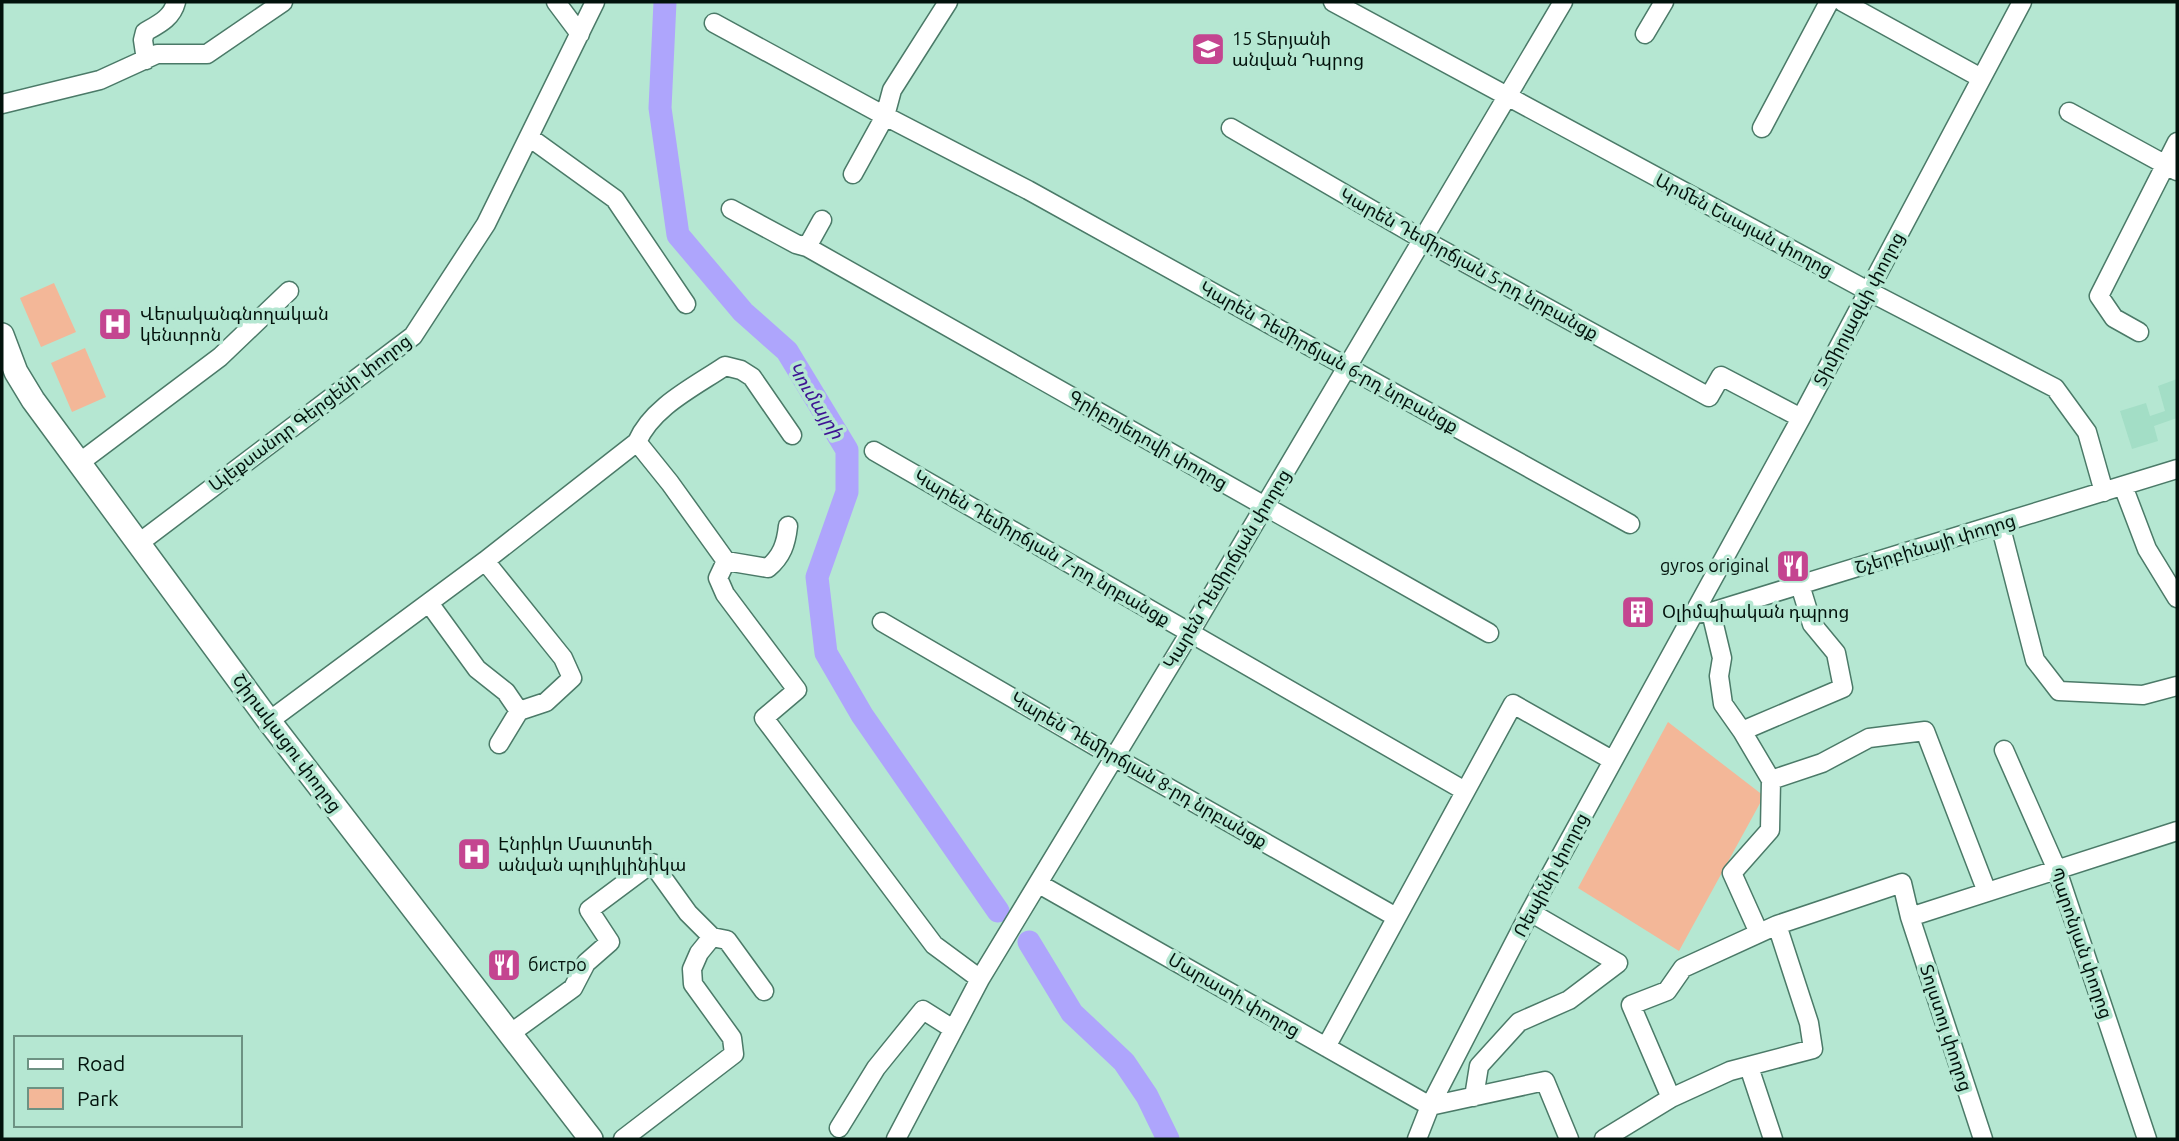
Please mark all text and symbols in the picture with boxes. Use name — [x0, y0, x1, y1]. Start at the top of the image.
place label: 15 Տերյանի անվան Դպրոց — [1232, 28, 1364, 70]
school or university icon: 15 Տերյանի անվան Դպրոց — [1189, 30, 1227, 68]
street label: Արմեն Եսայան փողոց — [1652, 169, 1837, 280]
street label: Կարեն Դեմիրճյան 5-րդ նրբանցք — [1336, 184, 1602, 344]
street label: Տիմիրյազևի փողոց — [1809, 228, 1908, 389]
street label: Կարեն Դեմիրճյան 6-րդ նրբանցք — [1196, 277, 1462, 437]
place label: Վերականգնողական կենտրոն — [140, 303, 329, 345]
hospital icon: Վերականգնողական կենտրոն — [96, 305, 134, 343]
street label: Ալեքսանդր Գերցենի փողոց — [205, 330, 415, 495]
water label: Կումայրի — [783, 357, 849, 444]
street label: Գրիբոյեդովի փողոց — [1065, 386, 1231, 494]
street label: Կարեն Դեմիրճյան 7-րդ նրբանցք — [910, 465, 1174, 630]
street label: Կարեն Դեմիրճյան փողոց — [1159, 465, 1294, 672]
street label: Շչերբինայի փողոց — [1852, 509, 2018, 578]
restaurant icon: gyros original — [1774, 547, 1812, 585]
place label: gyros original — [1660, 555, 1769, 575]
building icon: Օլիմպիական դպրոց — [1619, 593, 1657, 631]
place label: Օլիմպիական դպրոց — [1662, 601, 1849, 622]
street label: Շիրակացու փողոց — [229, 669, 346, 816]
street label: Կարեն Դեմիրճյան 8-րդ նրբանցք — [1007, 687, 1271, 852]
street label: Ռեպինի փողոց — [1509, 809, 1592, 940]
place label: Էնրիկո Մատտեի անվան պոլիկլինիկա — [498, 833, 686, 875]
hospital icon: Էնրիկո Մատտեի անվան պոլիկլինիկա — [455, 835, 493, 873]
street label: Պարոնյան փողոց — [2046, 864, 2117, 1021]
restaurant icon: бистро — [485, 946, 523, 984]
street label: Մարատի փողոց — [1165, 948, 1304, 1041]
place label: бистро — [528, 954, 587, 974]
street label: Տոլստոյ փողոց — [1916, 962, 1977, 1094]
legend — [14, 1036, 242, 1127]
text: Road — [77, 1051, 125, 1075]
text: Park — [77, 1086, 119, 1110]

